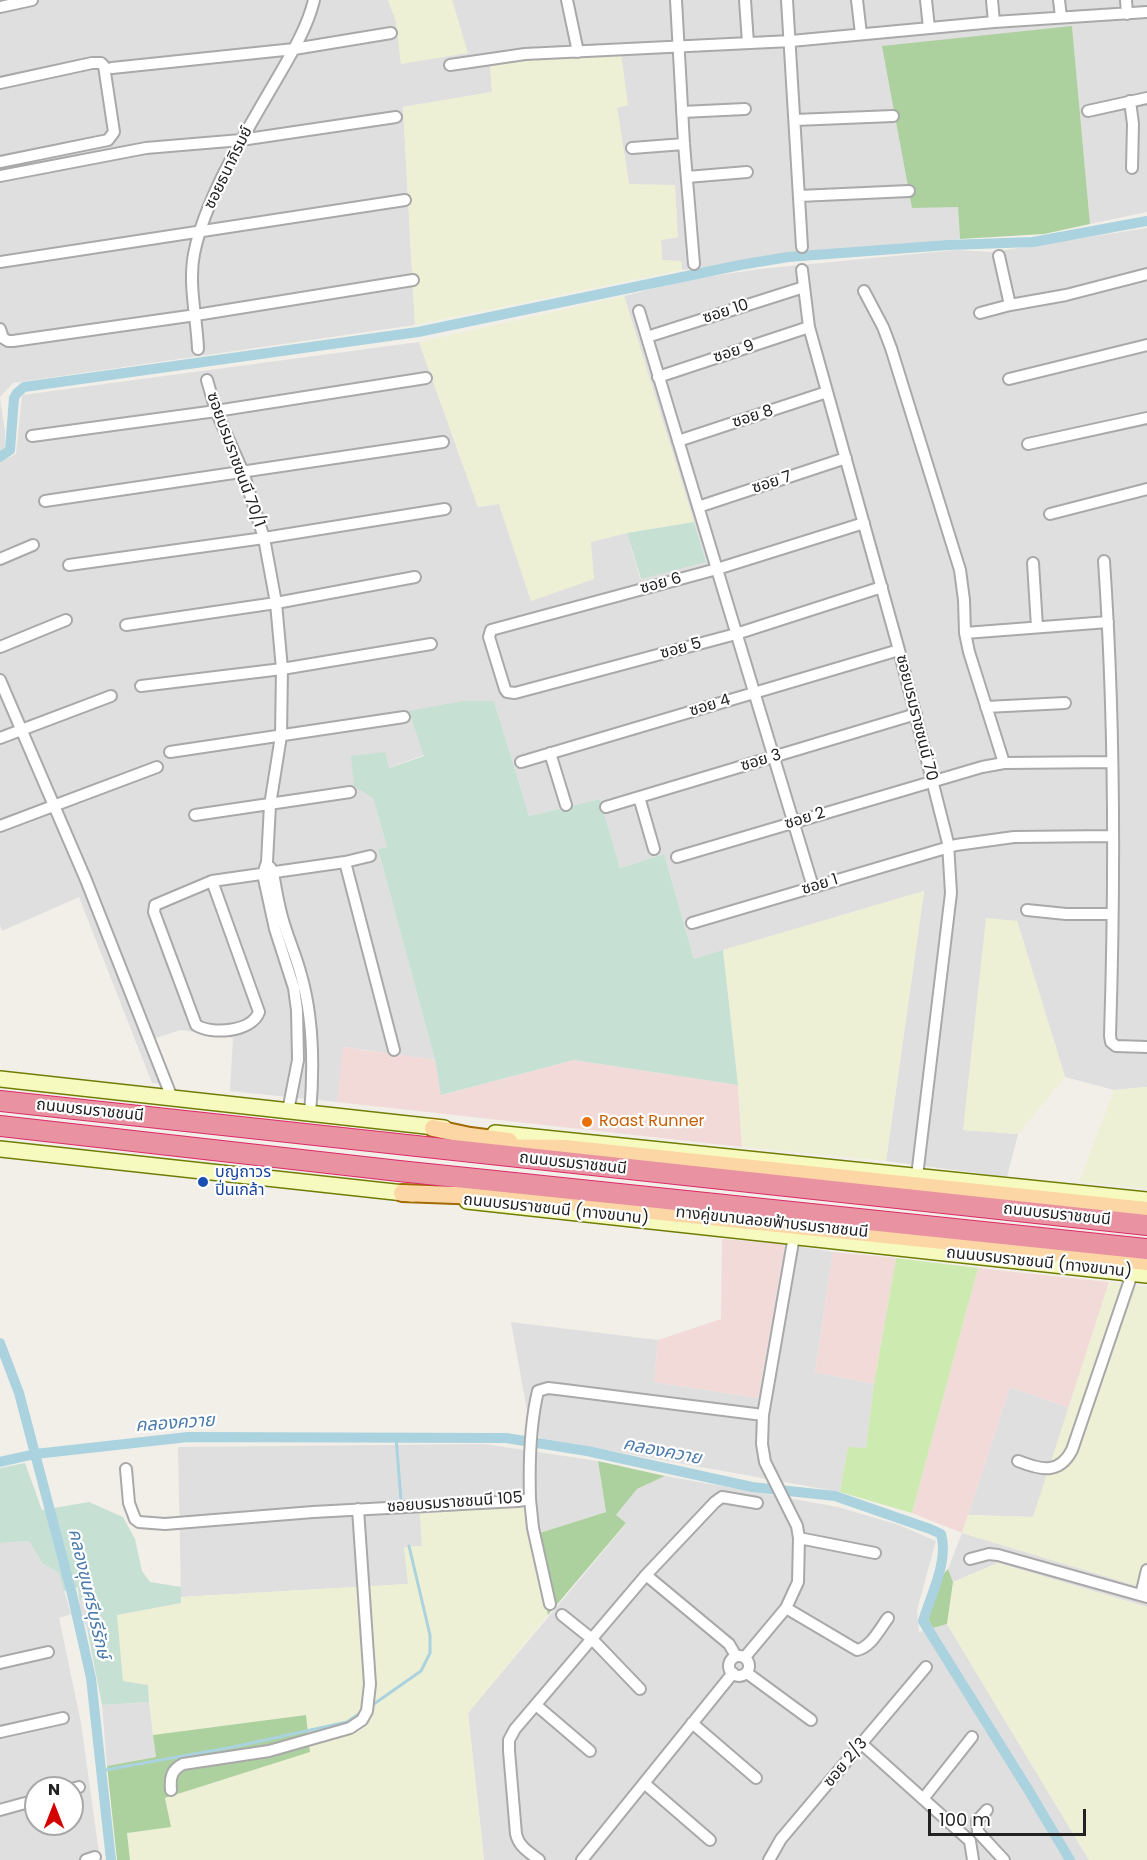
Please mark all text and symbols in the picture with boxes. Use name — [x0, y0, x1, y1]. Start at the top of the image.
street label: ซอยธนาภิรมย์ — [201, 124, 257, 212]
street label: ซอย 10 — [701, 296, 751, 328]
street label: ซอย 9 — [711, 336, 757, 368]
street label: ซอยบรมราชชนนี 70/1 — [202, 390, 268, 530]
street label: ซอย 8 — [730, 401, 776, 433]
street label: ซอย 7 — [750, 468, 794, 498]
street label: ซอย 6 — [638, 569, 684, 599]
street label: ซอย 5 — [658, 634, 704, 664]
street label: ซอยบรมราชชนนี 70 — [891, 653, 941, 783]
street label: ซอย 4 — [687, 691, 733, 721]
street label: ซอย 3 — [738, 746, 784, 776]
street label: ซอย 2 — [783, 804, 827, 834]
street label: ซอย 1 — [800, 870, 840, 900]
street label: ถนนบรมราชชนนี — [35, 1096, 145, 1126]
place label: Roast Runner — [599, 1112, 705, 1132]
marker: Roast Runner — [580, 1115, 594, 1129]
street label: ถนนบรมราชชนนี — [518, 1149, 628, 1179]
place label: บุญถาวร ปิ่นเกล้า — [215, 1163, 271, 1201]
marker: บุญถาวร ปิ่นเกล้า — [196, 1175, 210, 1189]
street label: ถนนบรมราชชนนี (ทางขนาน) — [462, 1191, 650, 1229]
street label: ถนนบรมราชชนนี — [1002, 1200, 1112, 1230]
street label: ทางคู่ขนานลอยฟ้าบรมราชชนนี — [675, 1203, 869, 1243]
street label: ถนนบรมราชชนนี (ทางขนาน) — [945, 1244, 1133, 1282]
water label: คลองควาย — [135, 1410, 215, 1438]
water label: คลองควาย — [621, 1434, 703, 1470]
street label: ซอยบรมราชชนนี 105 — [387, 1489, 523, 1517]
water label: คลองขุนศรีบุรีรักษ์ — [63, 1527, 113, 1661]
street label: ซอย 2/3 — [820, 1735, 872, 1791]
north arrow — [24, 1776, 84, 1836]
text: N — [48, 1778, 60, 1801]
scale bar — [931, 1797, 1088, 1835]
text: 100 m — [939, 1807, 991, 1832]

